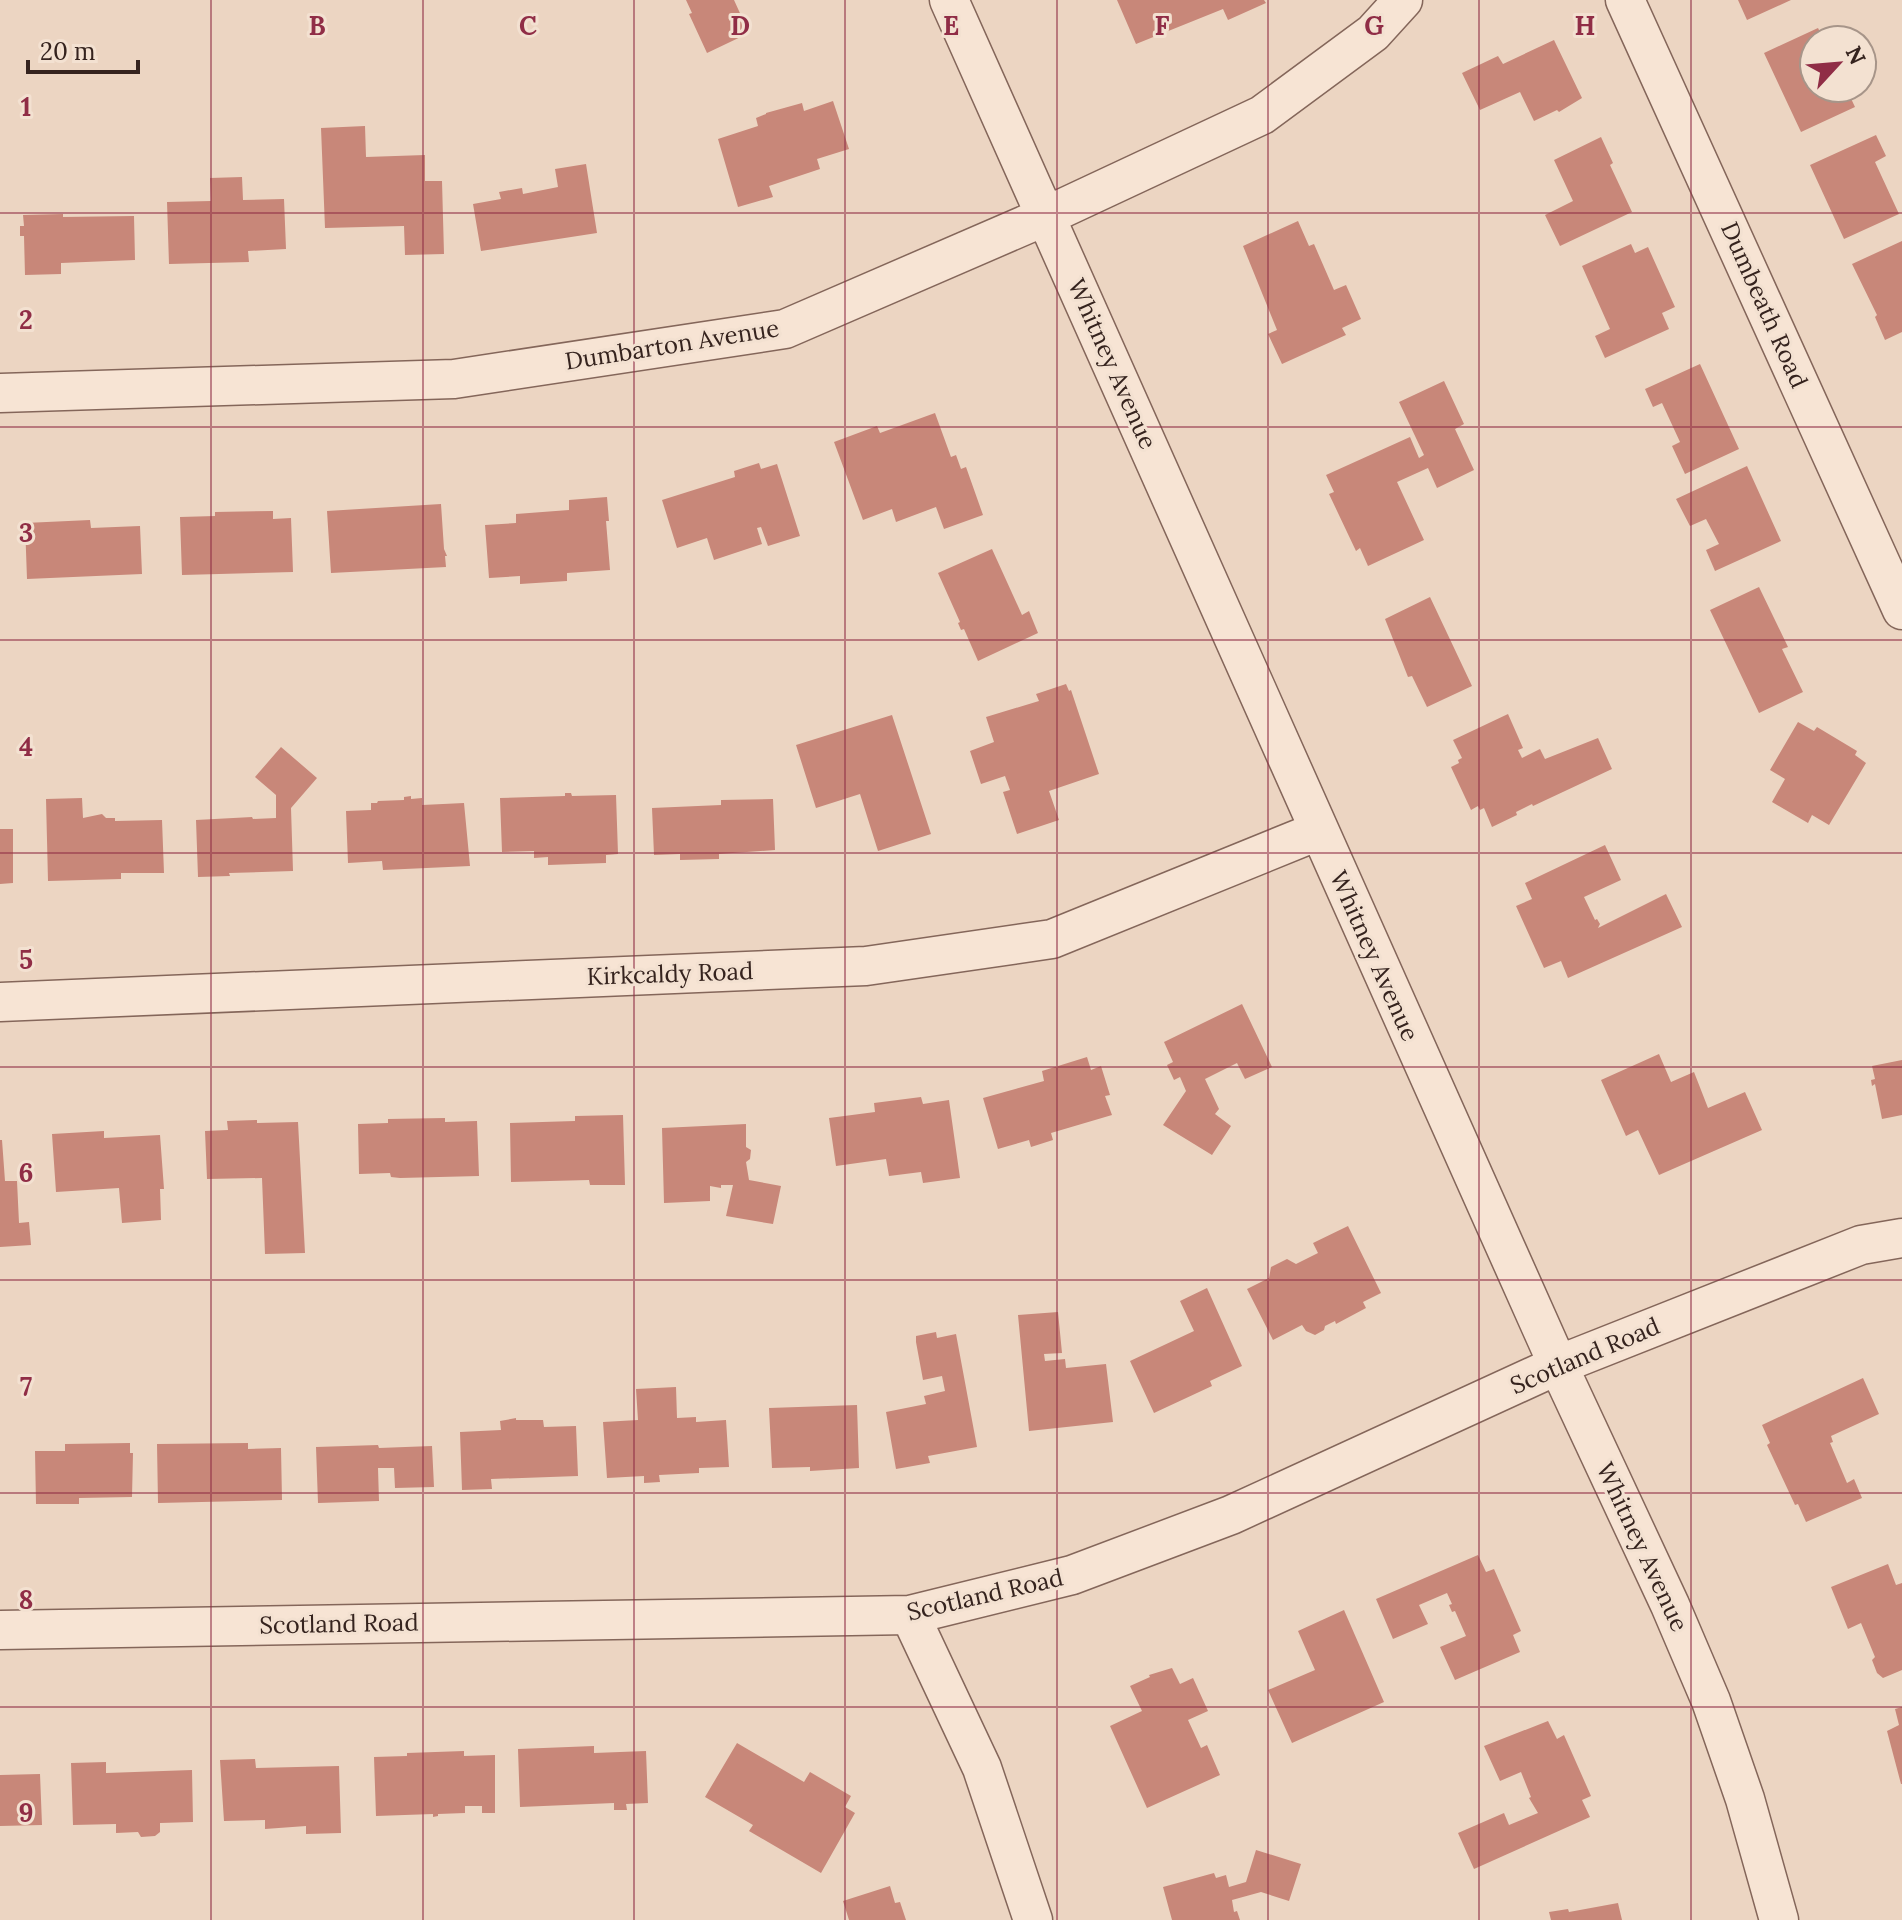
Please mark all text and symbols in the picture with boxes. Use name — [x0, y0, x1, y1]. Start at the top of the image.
text: B — [308, 9, 326, 42]
text: C — [519, 9, 537, 42]
text: D — [730, 9, 750, 42]
text: E — [943, 9, 959, 42]
text: F — [1155, 9, 1170, 42]
text: G — [1364, 9, 1384, 42]
text: H — [1575, 9, 1595, 42]
scale bar — [28, 24, 138, 74]
north arrow — [1798, 24, 1878, 104]
text: 20 m — [40, 36, 96, 67]
text: N — [1840, 41, 1872, 69]
text: 1 — [21, 90, 31, 123]
street label: Dumbeath Road — [1714, 217, 1815, 393]
street label: Whitney Avenue — [1061, 274, 1164, 454]
text: 2 — [19, 303, 33, 336]
street label: Dumbarton Avenue — [563, 312, 781, 377]
text: 3 — [19, 516, 33, 549]
text: 4 — [19, 730, 33, 763]
street label: Whitney Avenue — [1323, 866, 1426, 1046]
text: 5 — [19, 943, 33, 976]
street label: Kirkcaldy Road — [586, 955, 754, 992]
text: 6 — [19, 1156, 33, 1189]
street label: Scotland Road — [1505, 1310, 1664, 1401]
text: 7 — [20, 1370, 32, 1403]
street label: Whitney Avenue — [1590, 1457, 1695, 1636]
street label: Scotland Road — [904, 1561, 1066, 1628]
text: 8 — [19, 1583, 33, 1616]
street label: Scotland Road — [259, 1607, 419, 1640]
text: 9 — [19, 1796, 33, 1829]

